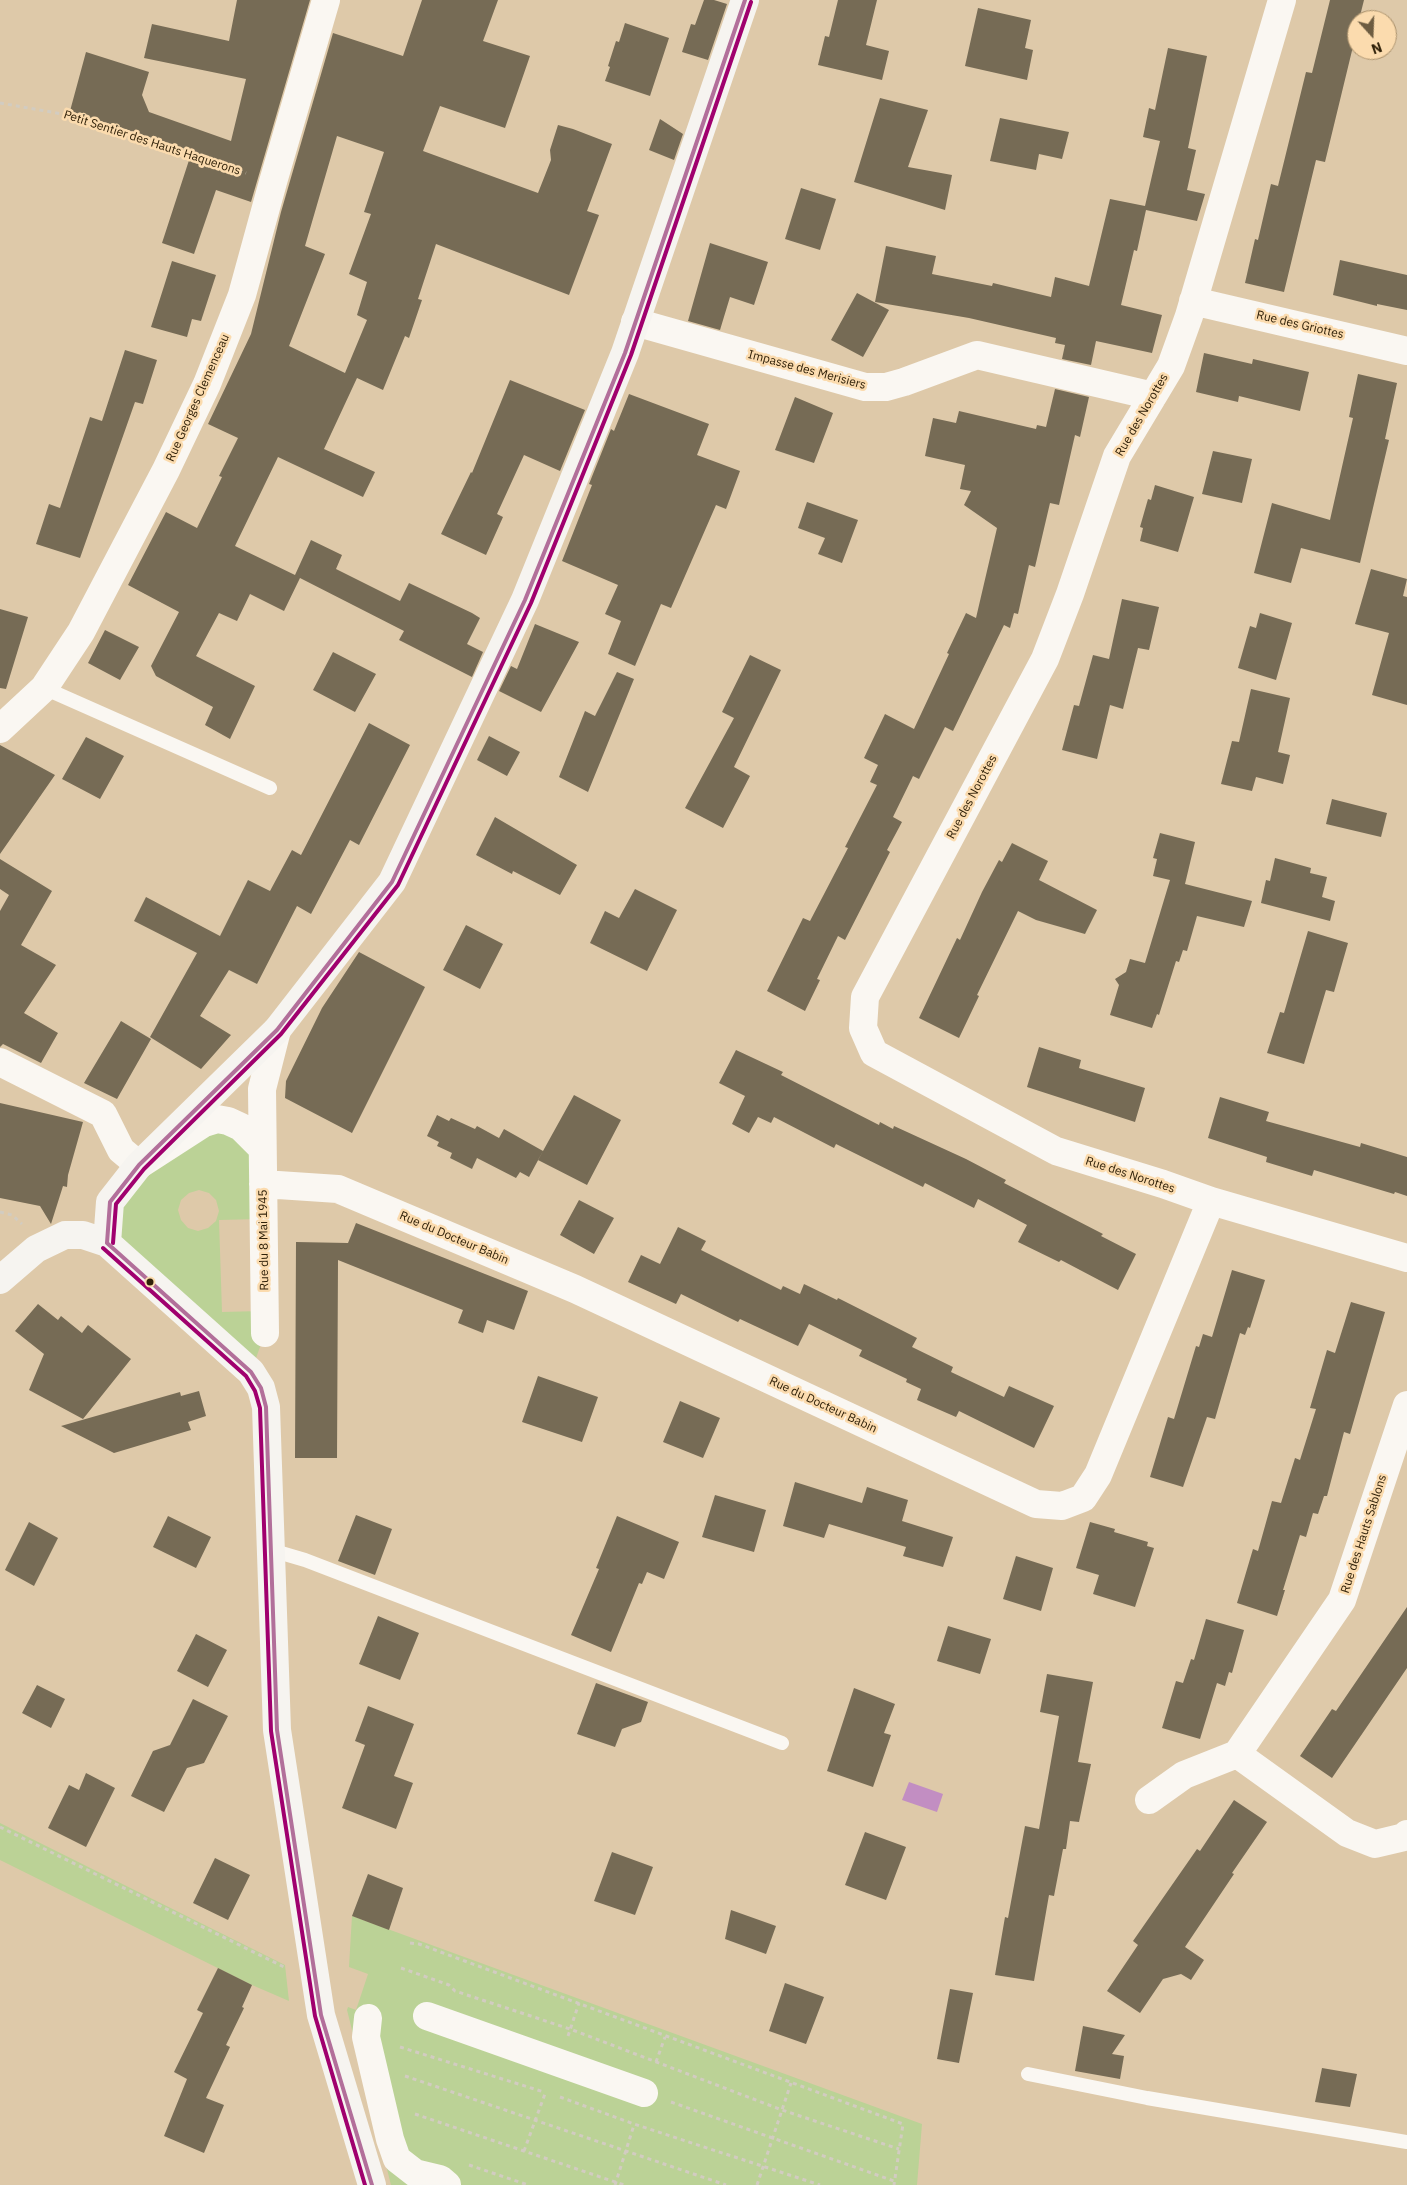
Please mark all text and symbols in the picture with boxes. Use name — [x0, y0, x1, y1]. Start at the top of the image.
north arrow — [1347, 10, 1397, 60]
text: N — [1369, 38, 1385, 58]
street label: Petit Sentier des Hauts Haquerons — [62, 108, 242, 178]
street label: Rue des Griottes — [1255, 308, 1345, 342]
street label: Rue Georges Clemenceau — [163, 332, 233, 464]
street label: Impasse des Merisiers — [747, 347, 867, 393]
street label: Rue des Norottes — [1112, 371, 1172, 459]
street label: Rue des Norottes — [944, 753, 1000, 841]
street label: Rue des Norottes — [1083, 1154, 1177, 1196]
street label: Rue du 8 Mai 1945 — [256, 1189, 272, 1291]
street label: Rue du Docteur Babin — [397, 1208, 511, 1268]
unlabelled marker — [145, 1277, 155, 1287]
street label: Rue du Docteur Babin — [767, 1374, 879, 1436]
street label: Rue des Hauts Sablons — [1338, 1473, 1390, 1595]

